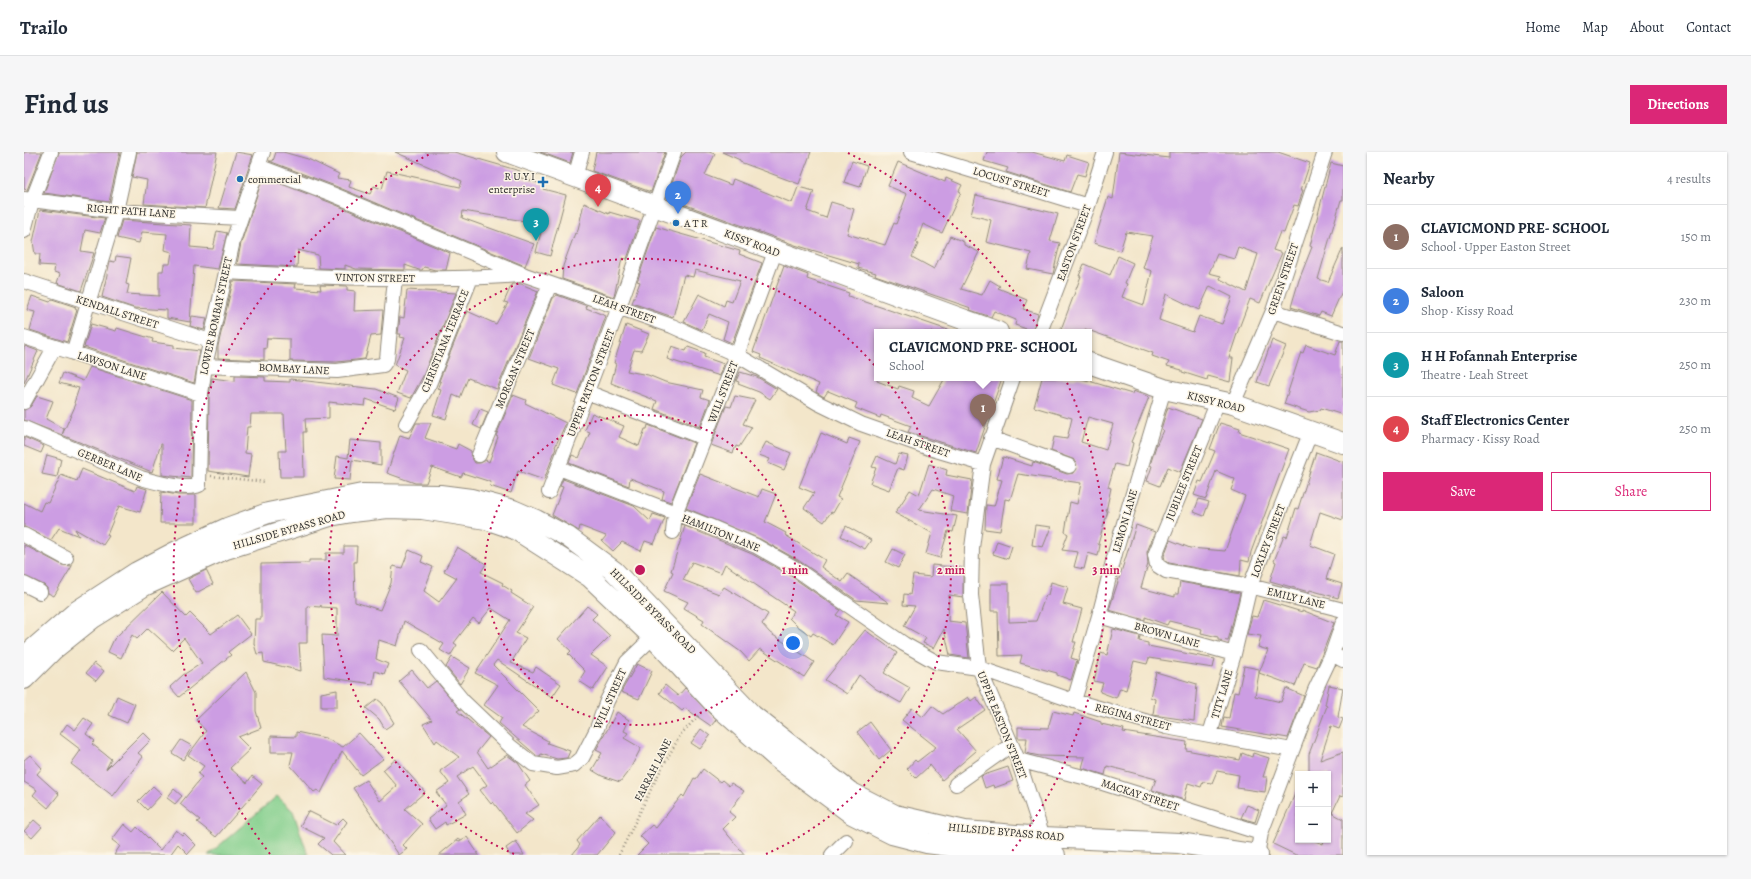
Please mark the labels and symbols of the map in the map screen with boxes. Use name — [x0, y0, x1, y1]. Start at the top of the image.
street label: LOCUST STREET — [971, 163, 1051, 201]
place label: R U Y I enterprise — [489, 169, 535, 197]
place label: commercial — [248, 172, 301, 187]
marker: commercial — [235, 174, 245, 184]
pin: 4 — [585, 174, 611, 207]
marker: R U Y I enterprise — [538, 177, 548, 187]
pin: 2 — [665, 181, 691, 214]
street label: RIGHT PATH LANE — [86, 200, 176, 222]
street label: EASTON STREET — [1053, 203, 1095, 283]
pin: 3 — [523, 208, 549, 241]
place label: A T R — [683, 216, 708, 231]
marker: A T R — [671, 218, 681, 228]
street label: KISSY ROAD — [722, 225, 782, 261]
street label: GREEN STREET — [1264, 241, 1302, 317]
street label: LOWER BOMBAY STREET — [196, 256, 236, 376]
street label: VINTON STREET — [334, 270, 415, 286]
street label: CHRISTIANA TERRACE — [417, 287, 473, 395]
street label: LEAH STREET — [590, 291, 658, 327]
street label: KENDALL STREET — [74, 292, 160, 332]
street label: MORGAN STREET — [492, 327, 538, 411]
street label: UPPER PATTON STREET — [564, 327, 618, 439]
street label: LAWSON LANE — [75, 348, 149, 384]
street label: WILL STREET — [704, 359, 742, 426]
street label: BOMBAY LANE — [258, 360, 330, 378]
street label: KISSY ROAD — [1186, 388, 1247, 416]
pin: 1 — [970, 394, 996, 427]
street label: LEAH STREET — [884, 425, 952, 461]
street label: JUBILEE STREET — [1162, 443, 1206, 523]
street label: GERBER LANE — [75, 445, 145, 485]
street label: LEMON LANE — [1109, 487, 1141, 555]
street label: LOXLEY STREET — [1247, 502, 1289, 580]
street label: HILLSIDE BYPASS ROAD — [231, 507, 347, 553]
street label: HAMILTON LANE — [680, 510, 762, 556]
text: 1 min — [782, 562, 809, 578]
text: 2 min — [937, 562, 965, 578]
text: 3 min — [1092, 562, 1120, 578]
centre of rings — [633, 563, 647, 577]
street label: HILLSIDE BYPASS ROAD — [607, 565, 700, 658]
street label: EMILY LANE — [1265, 583, 1327, 613]
street label: BROWN LANE — [1132, 618, 1202, 652]
your location — [783, 633, 803, 653]
street label: WILL STREET — [590, 666, 630, 733]
street label: TITY LANE — [1207, 668, 1237, 720]
street label: UPPER EASTON STREET — [974, 669, 1030, 781]
street label: REGINA STREET — [1093, 700, 1173, 734]
street label: FARRAH LANE — [631, 736, 675, 804]
street label: MACKAY STREET — [1099, 775, 1181, 815]
street label: HILLSIDE BYPASS ROAD — [947, 819, 1065, 845]

